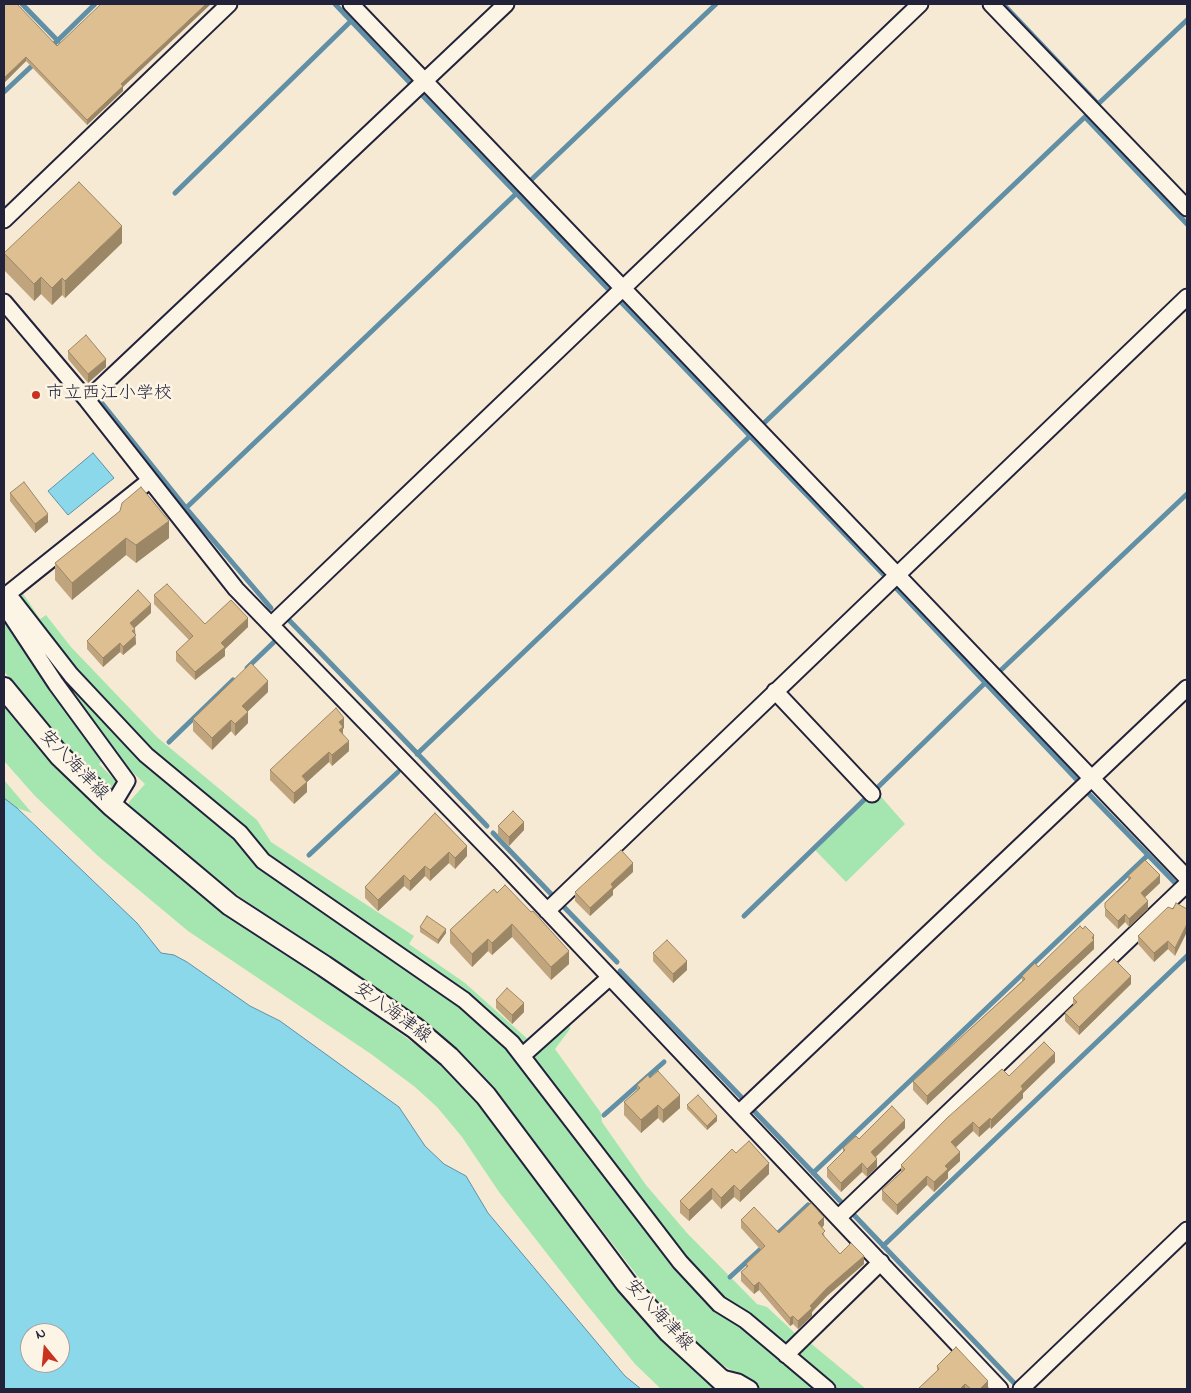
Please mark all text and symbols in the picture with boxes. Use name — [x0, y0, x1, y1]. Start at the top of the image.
place label: 市立西江小学校 — [46, 384, 172, 406]
marker: 市立西江小学校 — [30, 389, 42, 401]
street label: 安八海津線 — [34, 726, 112, 806]
street label: 安八海津線 — [349, 979, 435, 1049]
street label: 安八海津線 — [619, 1276, 697, 1356]
north arrow — [20, 1323, 70, 1373]
text: N — [33, 1323, 48, 1346]

